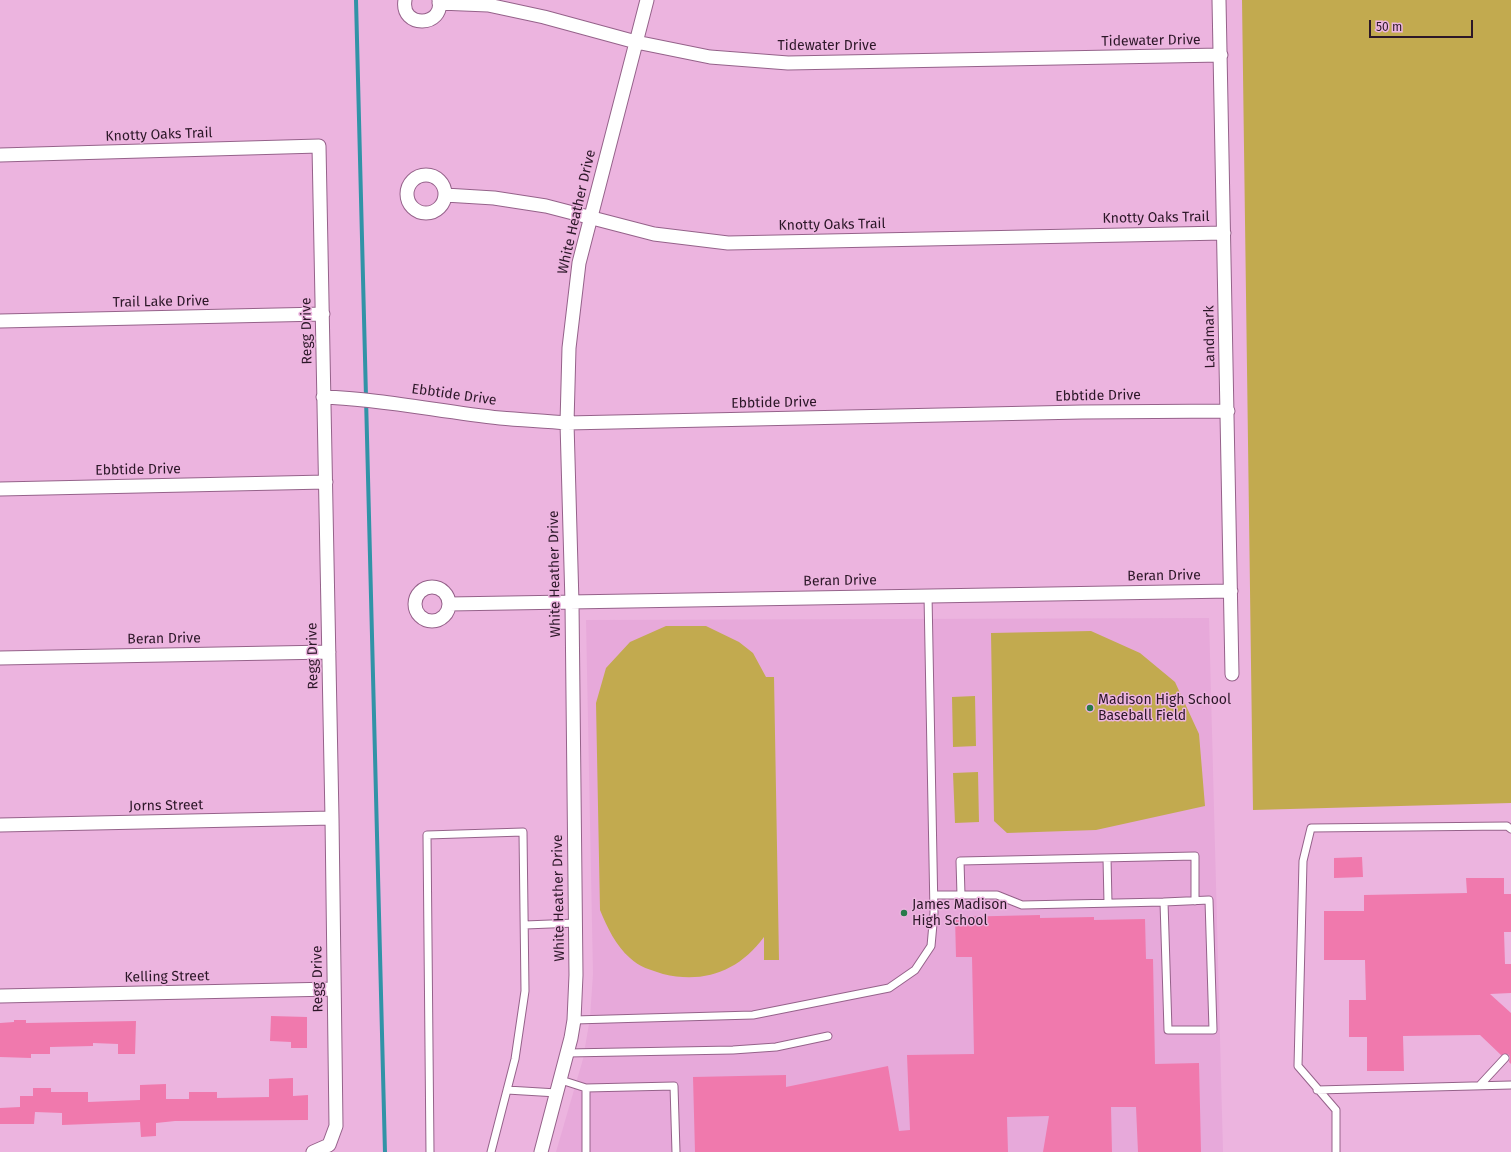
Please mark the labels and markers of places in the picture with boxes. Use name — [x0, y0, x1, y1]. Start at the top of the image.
place label: Madison High School Baseball Field — [1098, 692, 1231, 724]
marker: Madison High School Baseball Field — [1085, 703, 1095, 713]
place label: James Madison High School — [912, 897, 1008, 930]
marker: James Madison High School — [899, 908, 909, 918]

